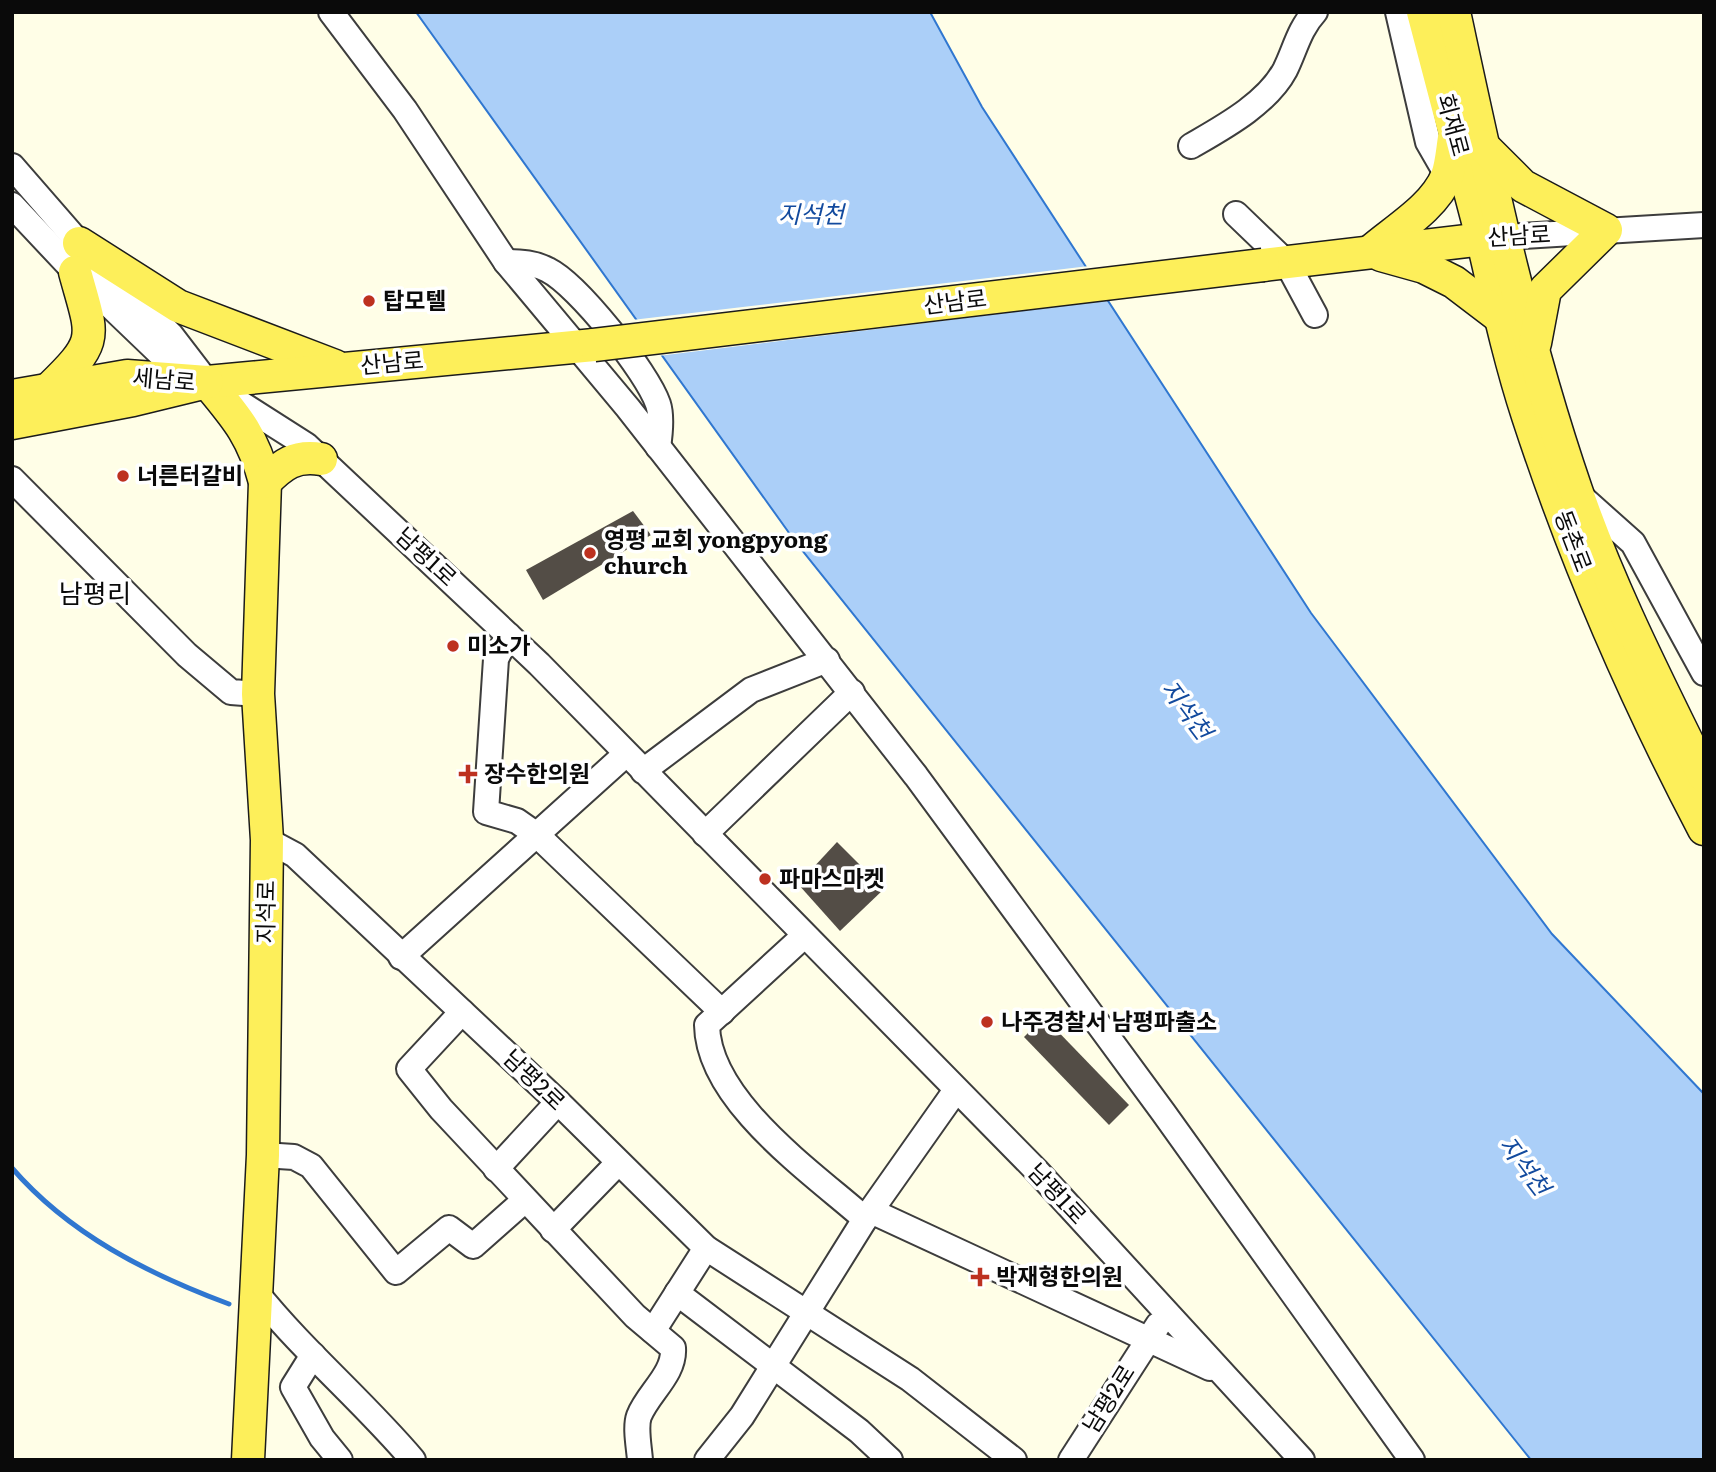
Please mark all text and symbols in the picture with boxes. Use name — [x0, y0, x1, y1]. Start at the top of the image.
street label: 회재로 — [1430, 89, 1480, 160]
water label: 지석천 — [778, 195, 847, 230]
street label: 산남로 — [1486, 215, 1551, 253]
street label: 산남로 — [921, 279, 988, 321]
place label: 탑모텔 — [383, 282, 446, 316]
marker: 탑모텔 — [361, 293, 377, 309]
street label: 산남로 — [359, 341, 425, 381]
street label: 세남로 — [131, 358, 197, 398]
place label: 너른터갈비 — [137, 457, 243, 491]
marker: 너른터갈비 — [115, 468, 131, 484]
street label: 동촌로 — [1548, 505, 1602, 576]
street label: 남평1로 — [389, 518, 466, 593]
place label: 영평 교회 yongpyong church — [604, 521, 829, 581]
marker: 영평 교회 yongpyong church — [582, 545, 598, 561]
district label: 남평리 — [59, 572, 131, 611]
place label: 미소가 — [467, 627, 530, 661]
marker: 미소가 — [445, 638, 461, 654]
water label: 지석천 — [1154, 672, 1224, 748]
place label: 장수한의원 — [484, 755, 590, 789]
marker: 장수한의원 — [458, 764, 478, 784]
place label: 파마스마켓 — [779, 860, 885, 894]
marker: 파마스마켓 — [757, 871, 773, 887]
street label: 지석로 — [246, 880, 282, 944]
place label: 나주경찰서 남평파출소 — [1001, 1003, 1217, 1037]
marker: 나주경찰서 남평파출소 — [979, 1014, 995, 1030]
street label: 남평2로 — [497, 1040, 574, 1117]
water label: 지석천 — [1492, 1128, 1562, 1204]
street label: 남평1로 — [1021, 1154, 1096, 1231]
place label: 박재형한의원 — [996, 1258, 1123, 1292]
marker: 박재형한의원 — [970, 1267, 990, 1287]
street label: 남평2로 — [1073, 1357, 1142, 1439]

